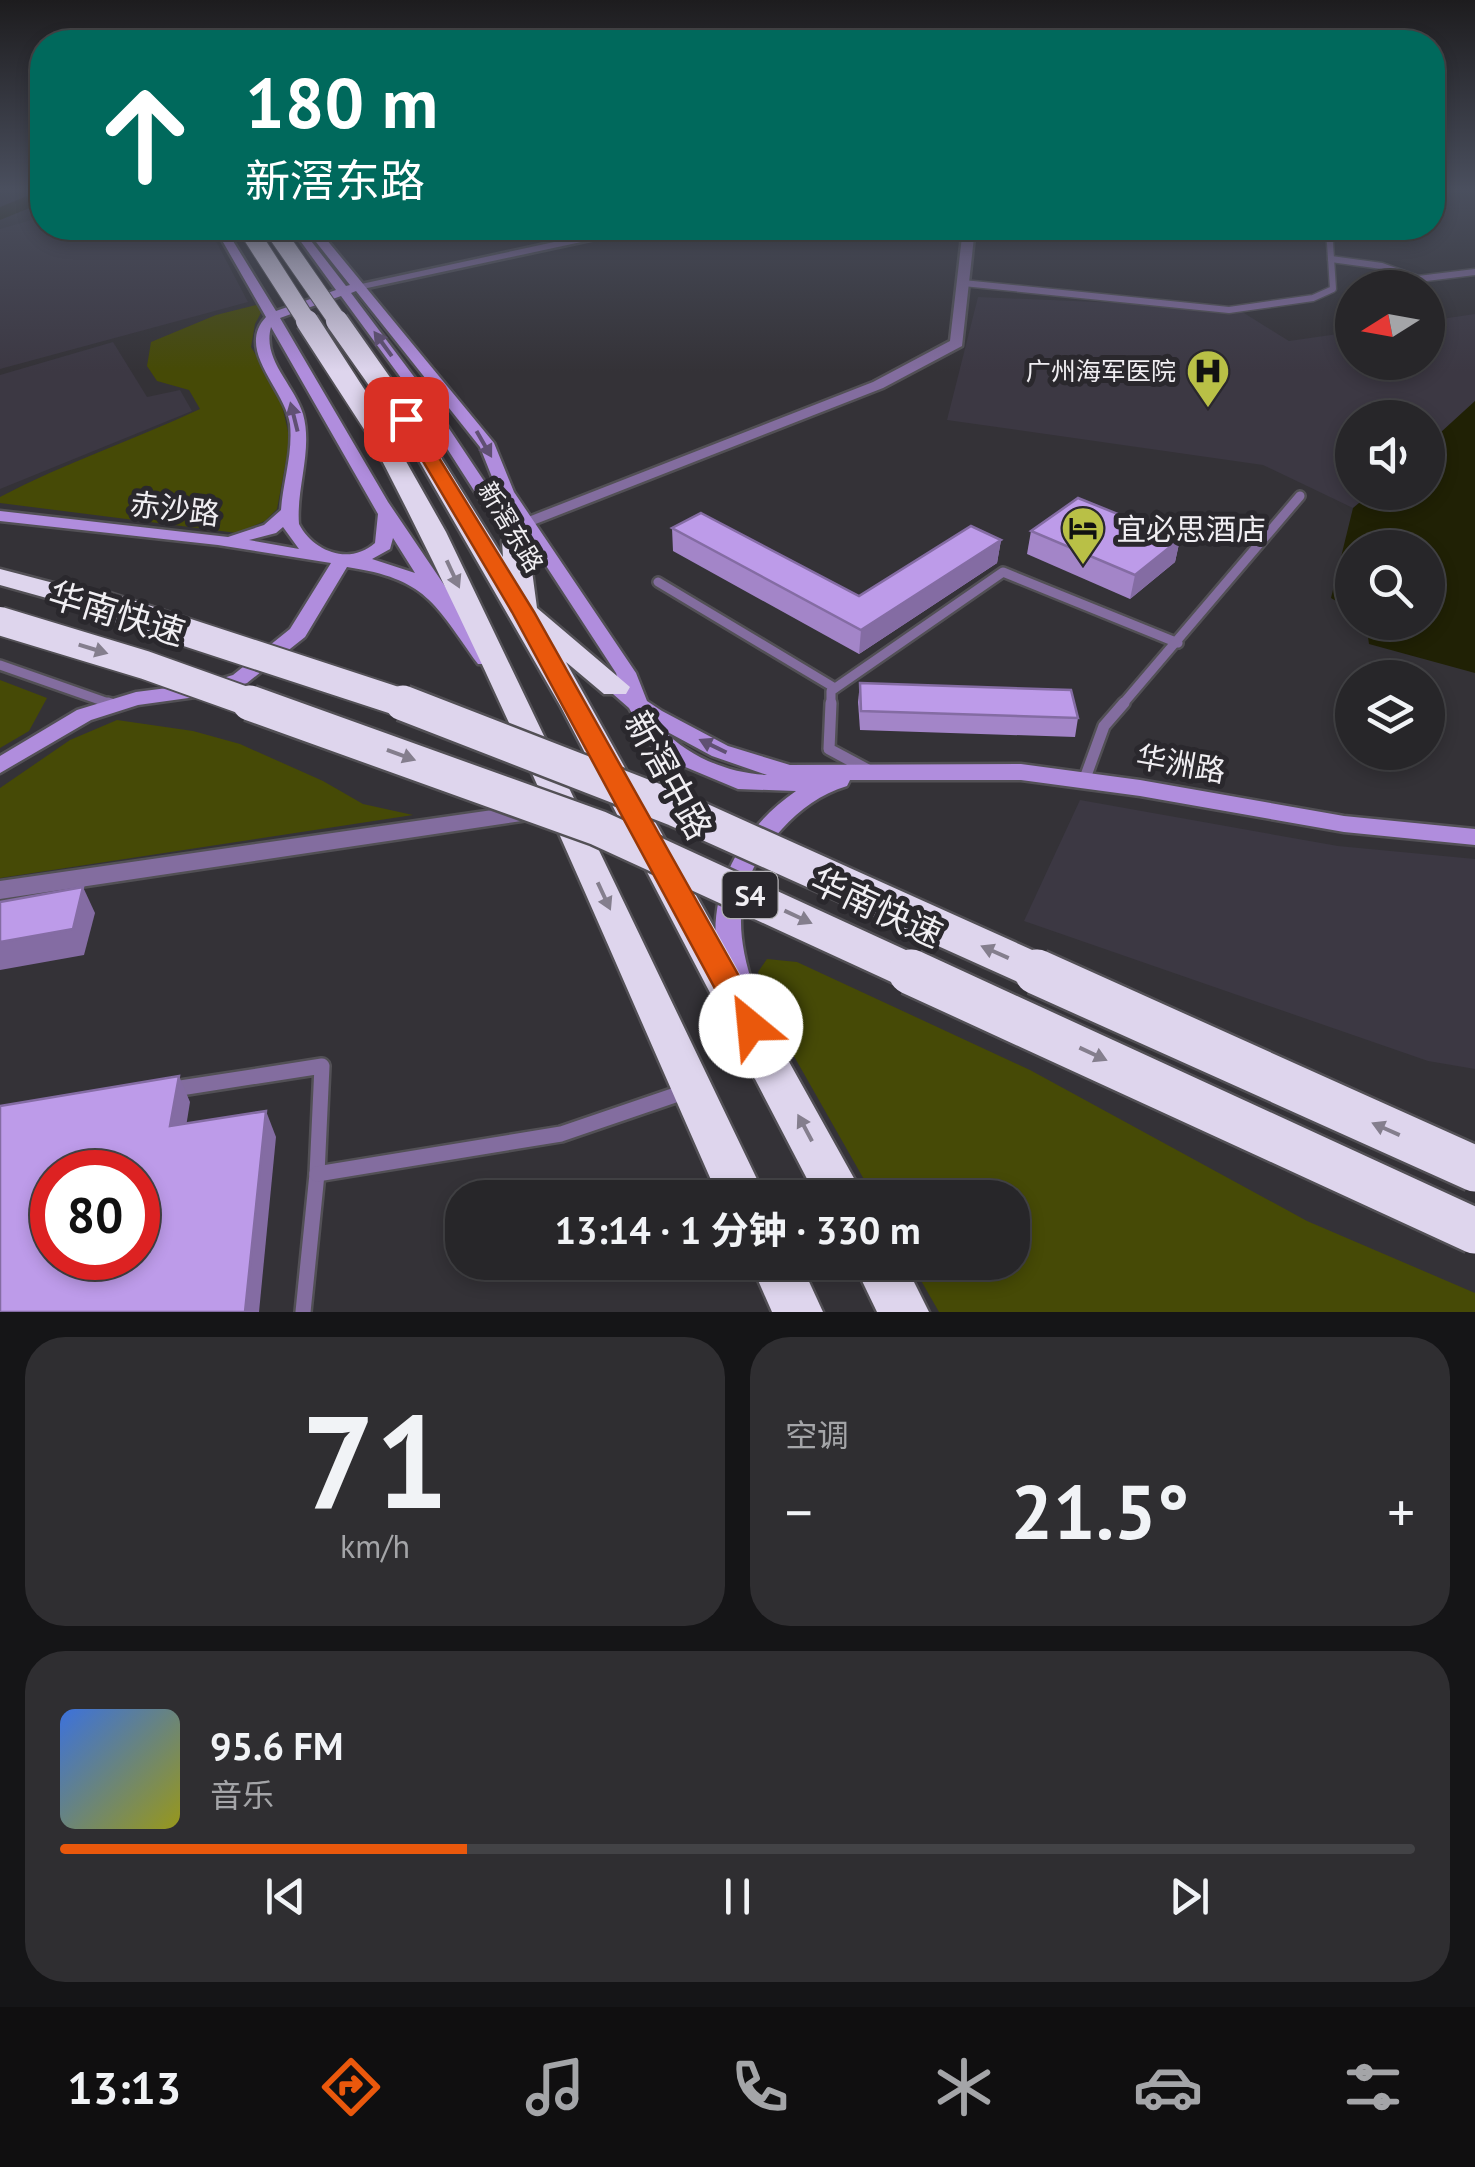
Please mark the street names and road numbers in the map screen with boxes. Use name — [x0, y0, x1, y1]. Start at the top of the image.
street label: 新滘东路 — [472, 476, 550, 578]
street label: 赤沙路 — [128, 483, 222, 533]
street label: 华南快速 — [43, 571, 191, 655]
street label: 新滘中路 — [615, 703, 723, 847]
street label: 华洲路 — [1133, 736, 1229, 790]
street label: 华南快速 — [804, 857, 950, 957]
road number: S4 — [722, 872, 778, 918]

